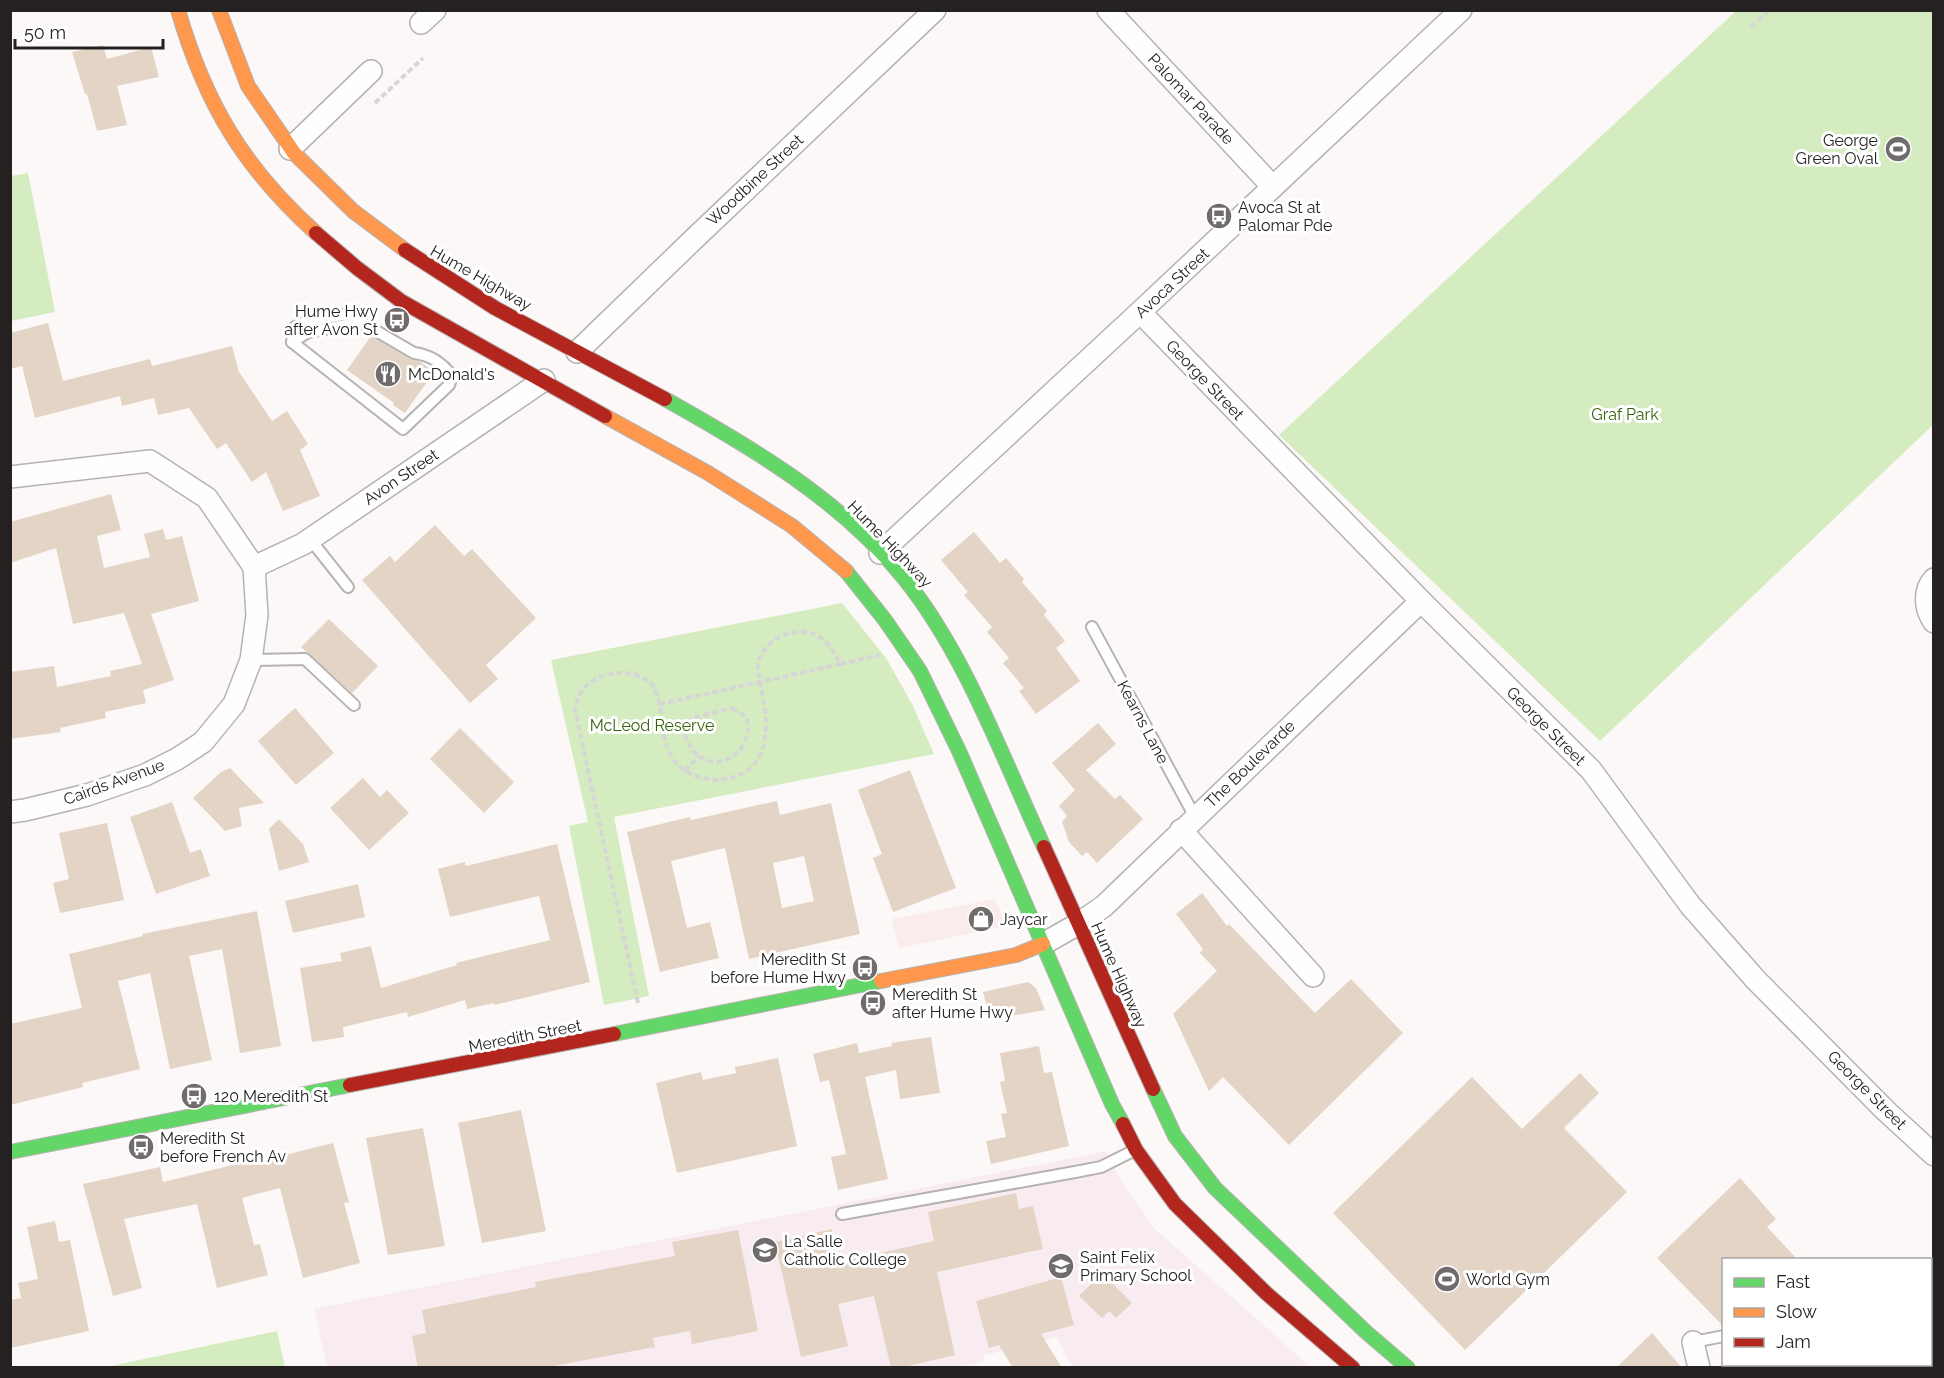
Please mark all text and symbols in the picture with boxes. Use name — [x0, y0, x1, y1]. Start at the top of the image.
scale bar — [15, 12, 164, 50]
text: 50 m — [24, 22, 66, 43]
street label: Palomar Parade — [1144, 50, 1238, 148]
street label: Woodbine Street — [703, 130, 808, 230]
place label: George Green Oval — [1796, 131, 1879, 168]
sports icon: George Green Oval — [1883, 134, 1913, 164]
place label: Avoca St at Palomar Pde — [1238, 198, 1332, 235]
bus stop icon: Avoca St at Palomar Pde — [1204, 201, 1234, 231]
street label: Hume Highway — [427, 241, 535, 315]
street label: Avoca Street — [1131, 244, 1213, 322]
place label: Hume Hwy after Avon St — [284, 302, 379, 339]
bus stop icon: Hume Hwy after Avon St — [382, 305, 412, 335]
street label: George Street — [1162, 336, 1248, 424]
restaurant icon: McDonald's — [373, 359, 403, 389]
place label: McDonald's — [408, 365, 495, 384]
park label: Graf Park — [1591, 405, 1659, 424]
street label: Avon Street — [360, 445, 442, 509]
street label: Hume Highway — [844, 496, 937, 592]
street label: Kearns Lane — [1113, 677, 1173, 767]
street label: George Street — [1503, 683, 1590, 770]
park label: McLeod Reserve — [590, 716, 714, 735]
street label: The Boulevarde — [1201, 716, 1299, 812]
street label: Cairds Avenue — [61, 755, 167, 809]
shop icon: Jaycar — [966, 904, 996, 934]
place label: Jaycar — [1000, 910, 1048, 929]
street label: Hume Highway — [1087, 919, 1151, 1031]
place label: Meredith St before Hume Hwy — [710, 950, 847, 987]
bus stop icon: Meredith St before Hume Hwy — [850, 953, 880, 983]
place label: Meredith St after Hume Hwy — [892, 985, 1013, 1022]
bus stop icon: Meredith St after Hume Hwy — [858, 988, 888, 1018]
street label: Meredith Street — [467, 1016, 584, 1056]
street label: George Street — [1824, 1047, 1911, 1134]
bus stop icon: 120 Meredith St — [179, 1081, 209, 1111]
place label: 120 Meredith St — [214, 1087, 329, 1106]
place label: Meredith St before French Av — [160, 1129, 286, 1166]
bus stop icon: Meredith St before French Av — [126, 1132, 156, 1162]
place label: La Salle Catholic College — [784, 1232, 906, 1269]
school or university icon: La Salle Catholic College — [750, 1235, 780, 1265]
place label: Saint Felix Primary School — [1080, 1248, 1192, 1285]
school or university icon: Saint Felix Primary School — [1046, 1251, 1076, 1281]
legend — [1722, 1258, 1932, 1366]
sports icon: World Gym — [1432, 1264, 1462, 1294]
place label: World Gym — [1466, 1270, 1550, 1289]
text: Fast — [1776, 1271, 1810, 1292]
text: Slow — [1776, 1301, 1817, 1322]
text: Jam — [1776, 1331, 1811, 1352]

